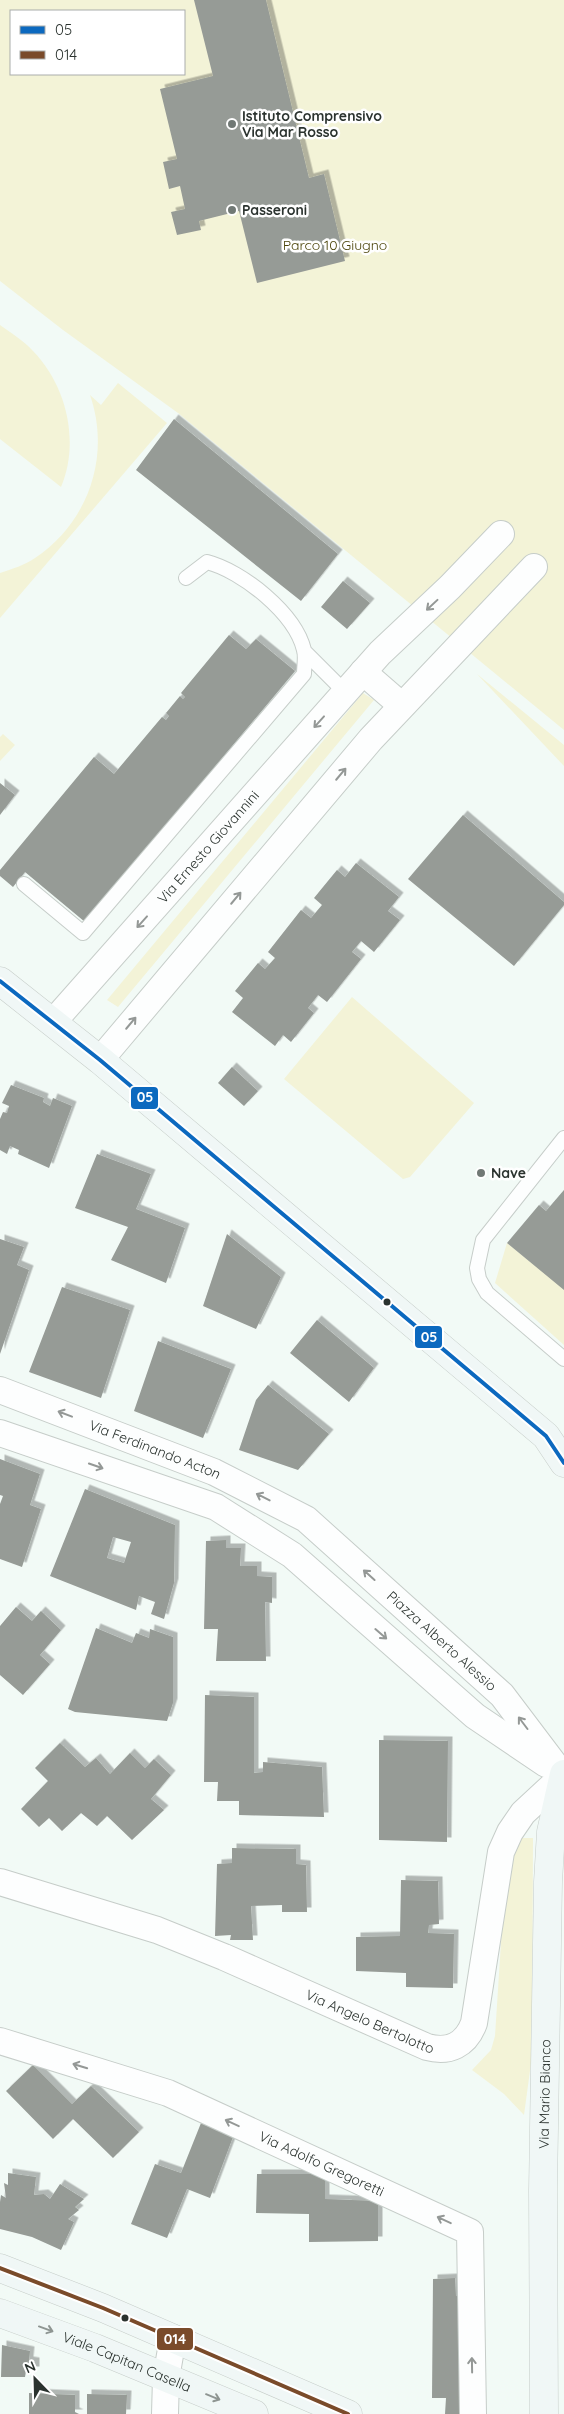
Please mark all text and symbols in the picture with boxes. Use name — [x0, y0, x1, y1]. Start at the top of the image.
legend — [10, 10, 185, 75]
text: 05 — [55, 20, 72, 39]
text: 014 — [55, 45, 77, 64]
place label: Istituto Comprensivo Via Mar Rosso — [242, 107, 382, 141]
marker: Istituto Comprensivo Via Mar Rosso — [226, 118, 238, 130]
place label: Passeroni — [242, 201, 307, 219]
marker: Passeroni — [226, 204, 238, 216]
park label: Parco 10 Giugno — [283, 236, 387, 254]
one-way arrow — [425, 599, 438, 611]
one-way arrow — [313, 715, 325, 728]
one-way arrow — [335, 768, 346, 781]
street label: Via Ernesto Giovannini — [153, 787, 263, 907]
one-way arrow — [231, 892, 242, 905]
one-way arrow — [136, 915, 148, 928]
one-way arrow — [126, 1016, 137, 1029]
line badge: 05 — [130, 1086, 159, 1110]
text: 05 — [137, 1088, 153, 1106]
place label: Nave — [491, 1164, 526, 1182]
marker: Nave — [475, 1167, 487, 1179]
unlabelled marker — [382, 1297, 392, 1307]
line badge: 05 — [414, 1325, 443, 1349]
text: 05 — [421, 1328, 437, 1346]
one-way arrow — [57, 1409, 73, 1418]
street label: Via Ferdinando Acton — [86, 1416, 224, 1483]
one-way arrow — [87, 1462, 103, 1471]
one-way arrow — [256, 1492, 271, 1501]
one-way arrow — [362, 1569, 375, 1581]
street label: Piazza Alberto Alessio — [383, 1587, 500, 1695]
one-way arrow — [375, 1628, 388, 1639]
one-way arrow — [518, 1717, 529, 1730]
street label: Via Angelo Bertolotto — [303, 1985, 436, 2057]
street label: Via Mario Bianco — [535, 2039, 554, 2149]
one-way arrow — [73, 2060, 89, 2070]
one-way arrow — [225, 2117, 240, 2127]
street label: Via Adolfo Gregoretti — [256, 2127, 387, 2200]
one-way arrow — [437, 2214, 452, 2224]
unlabelled marker — [120, 2313, 130, 2323]
one-way arrow — [38, 2325, 53, 2334]
line badge: 014 — [156, 2327, 194, 2351]
street label: Viale Capitan Casella — [60, 2328, 194, 2396]
text: 014 — [164, 2330, 186, 2348]
north arrow — [10, 2354, 60, 2404]
text: N — [22, 2357, 38, 2377]
one-way arrow — [467, 2358, 477, 2374]
one-way arrow — [204, 2393, 220, 2402]

